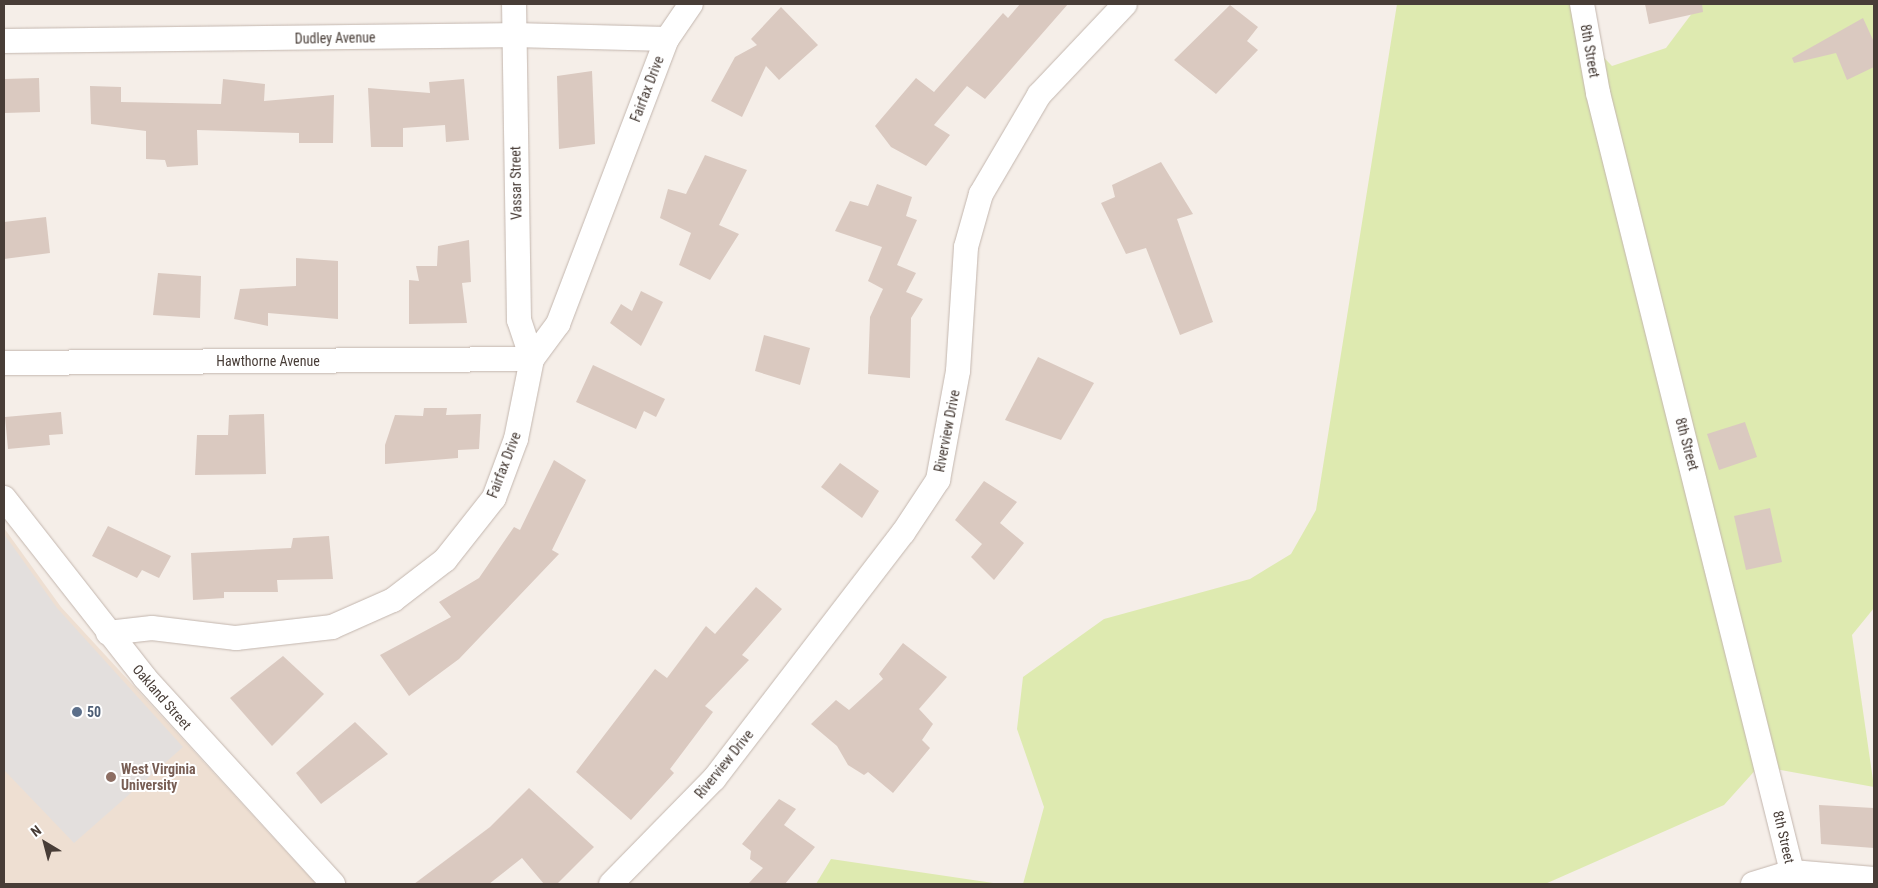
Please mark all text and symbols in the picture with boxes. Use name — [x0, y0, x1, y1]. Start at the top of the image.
street label: 8th Street — [1577, 23, 1603, 79]
street label: Dudley Avenue — [294, 29, 376, 47]
street label: Fairfax Drive — [627, 54, 667, 124]
street label: Vassar Street — [507, 146, 525, 220]
street label: Hawthorne Avenue — [216, 353, 320, 369]
street label: Riverview Drive — [931, 388, 963, 474]
street label: 8th Street — [1672, 416, 1702, 472]
street label: Fairfax Drive — [484, 430, 524, 500]
street label: Oakland Street — [129, 661, 195, 733]
place label: 50 — [87, 704, 101, 720]
marker: 50 — [71, 706, 83, 718]
street label: Riverview Drive — [691, 726, 757, 802]
place label: West Virginia University — [121, 761, 196, 794]
marker: West Virginia University — [105, 771, 117, 783]
street label: 8th Street — [1770, 809, 1798, 865]
north arrow — [20, 818, 70, 868]
text: N — [28, 822, 44, 840]

